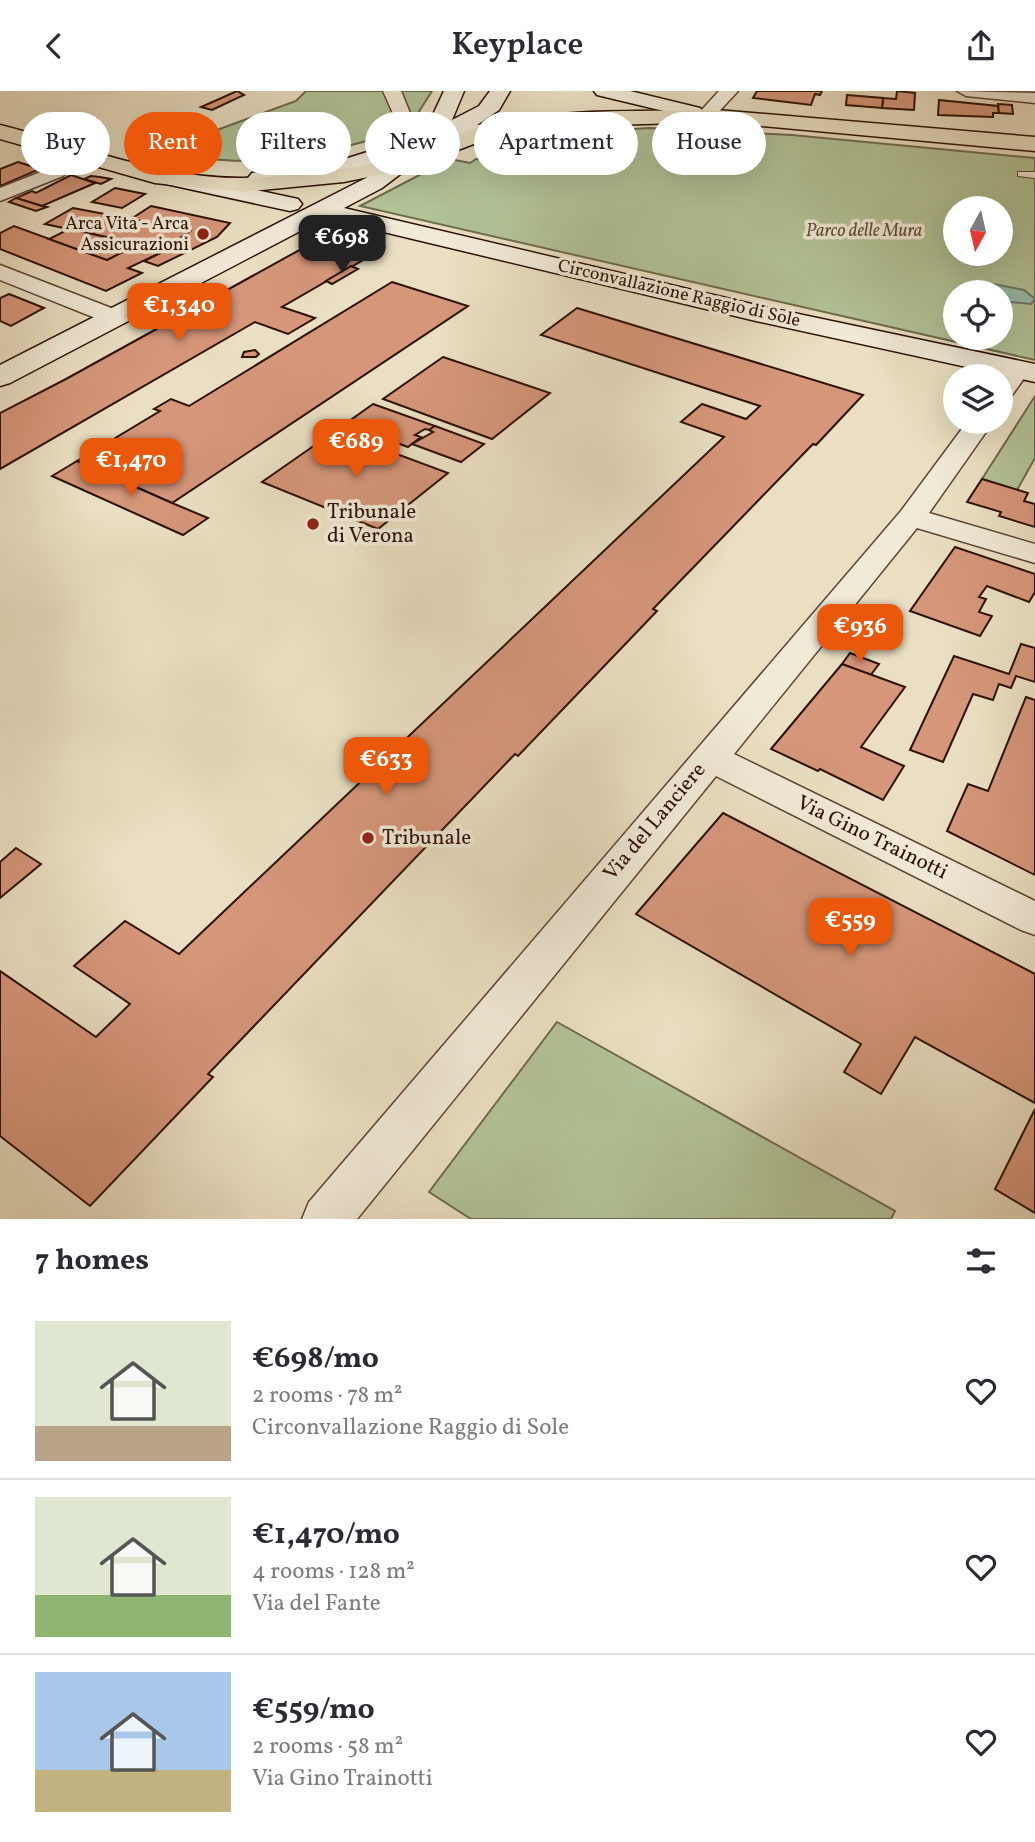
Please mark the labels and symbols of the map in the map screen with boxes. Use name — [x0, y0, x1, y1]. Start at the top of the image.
north arrow — [943, 196, 1013, 266]
place label: Arca Vita - Arca Assicurazioni — [65, 212, 189, 258]
pin: €698 — [301, 215, 383, 275]
park label: Parco delle Mura — [806, 219, 922, 244]
marker: Arca Vita - Arca Assicurazioni — [195, 226, 211, 242]
street label: Circonvallazione Raggio di Sole — [555, 254, 803, 334]
pin: €1,340 — [122, 283, 236, 343]
pin: €689 — [315, 419, 397, 479]
pin: €1,470 — [74, 439, 188, 498]
place label: Tribunale di Verona — [327, 498, 416, 551]
marker: Tribunale di Verona — [305, 516, 321, 532]
pin: €936 — [819, 605, 901, 664]
pin: €633 — [345, 737, 427, 797]
street label: Via del Lanciere — [597, 757, 713, 887]
street label: Via Gino Trainotti — [792, 789, 952, 887]
place label: Tribunale — [382, 824, 471, 853]
marker: Tribunale — [360, 830, 376, 846]
pin: €559 — [809, 899, 891, 958]

